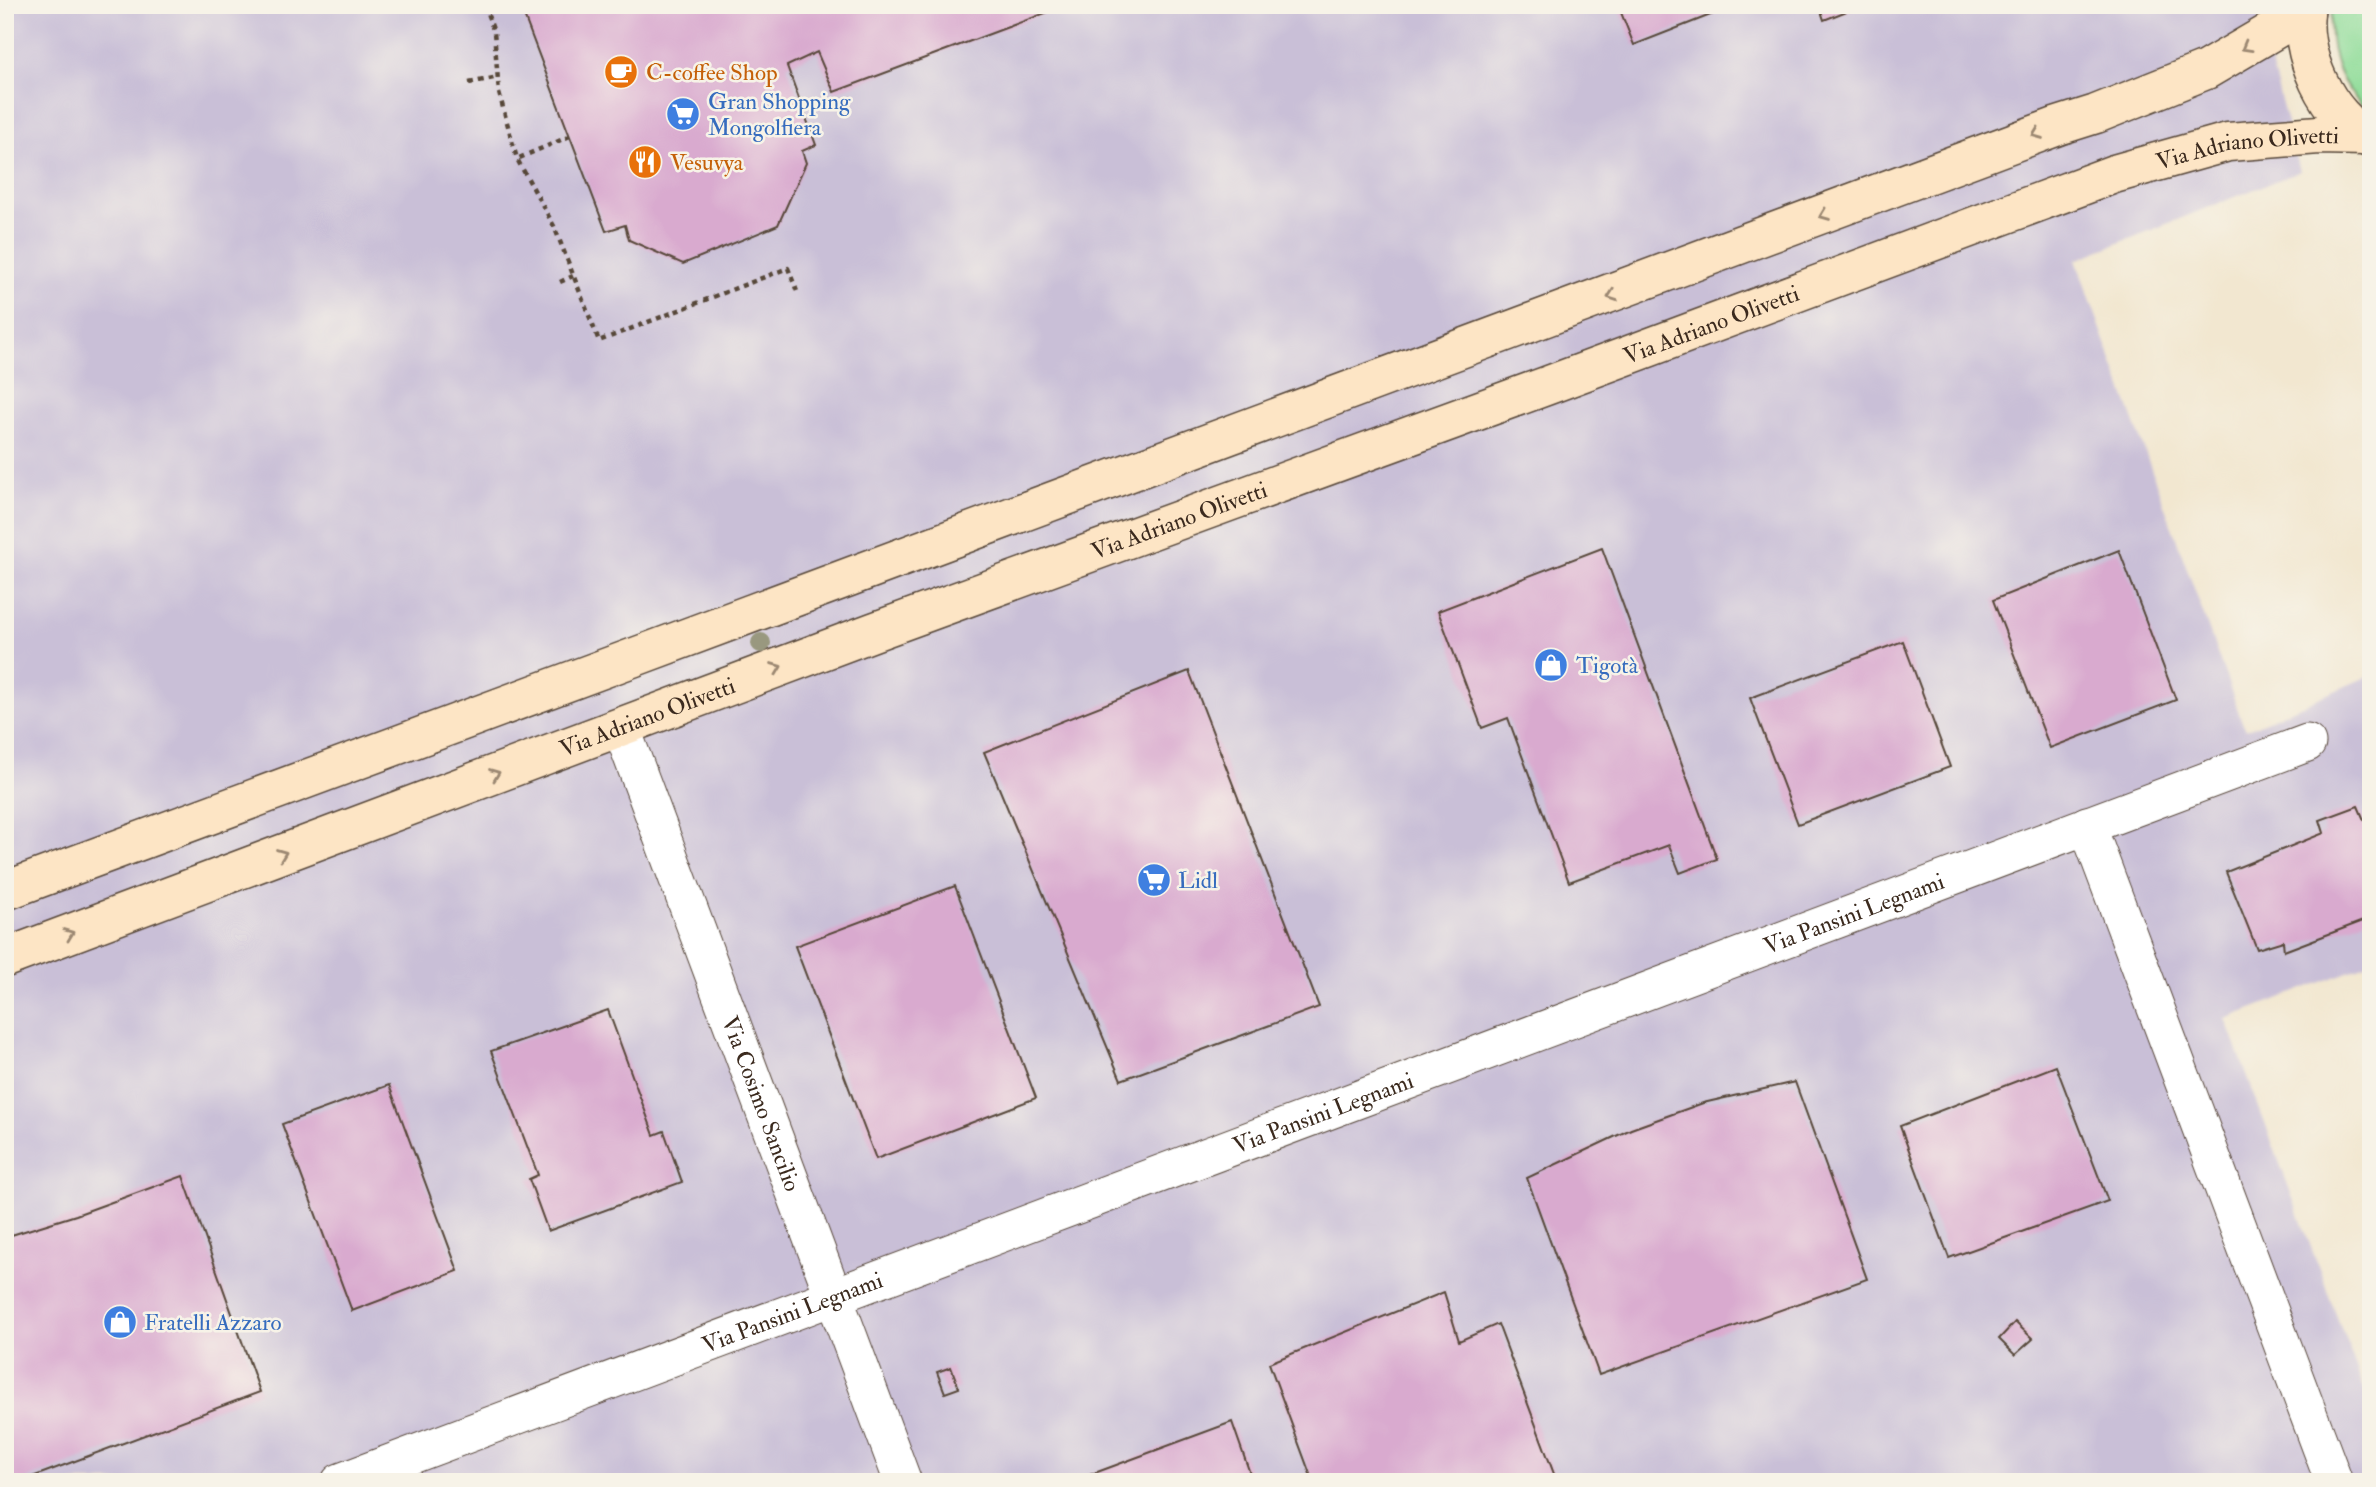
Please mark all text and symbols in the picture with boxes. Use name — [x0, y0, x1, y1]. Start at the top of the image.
one-way arrow — [2241, 38, 2254, 51]
cafe icon: C-coffee Shop — [602, 53, 640, 91]
place label: C-coffee Shop — [646, 58, 778, 88]
place label: Gran Shopping Mongolfiera — [708, 87, 851, 142]
supermarket icon: Gran Shopping Mongolfiera — [664, 95, 702, 133]
street label: Via Adriano Olivetti — [2153, 121, 2339, 176]
one-way arrow — [2031, 125, 2043, 139]
restaurant icon: Vesuvya — [626, 143, 664, 181]
place label: Vesuvya — [670, 148, 744, 177]
one-way arrow — [1819, 206, 1831, 220]
street label: Via Adriano Olivetti — [1619, 279, 1803, 371]
one-way arrow — [1606, 288, 1618, 302]
street label: Via Adriano Olivetti — [1087, 475, 1271, 566]
shop icon: Tigotà — [1532, 646, 1570, 684]
place label: Tigotà — [1576, 651, 1639, 680]
one-way arrow — [770, 662, 782, 676]
street label: Via Adriano Olivetti — [555, 671, 739, 763]
one-way arrow — [488, 768, 500, 782]
one-way arrow — [276, 848, 288, 862]
supermarket icon: Lidl — [1135, 861, 1173, 899]
place label: Lidl — [1178, 866, 1218, 895]
street label: Via Pansini Legnami — [1760, 867, 1948, 961]
one-way arrow — [63, 929, 75, 943]
street label: Via Cosimo Sancilio — [715, 1012, 807, 1195]
street label: Via Pansini Legnami — [1229, 1066, 1417, 1160]
street label: Via Pansini Legnami — [698, 1266, 887, 1360]
shop icon: Fratelli Azzaro — [101, 1303, 139, 1341]
place label: Fratelli Azzaro — [144, 1308, 282, 1337]

